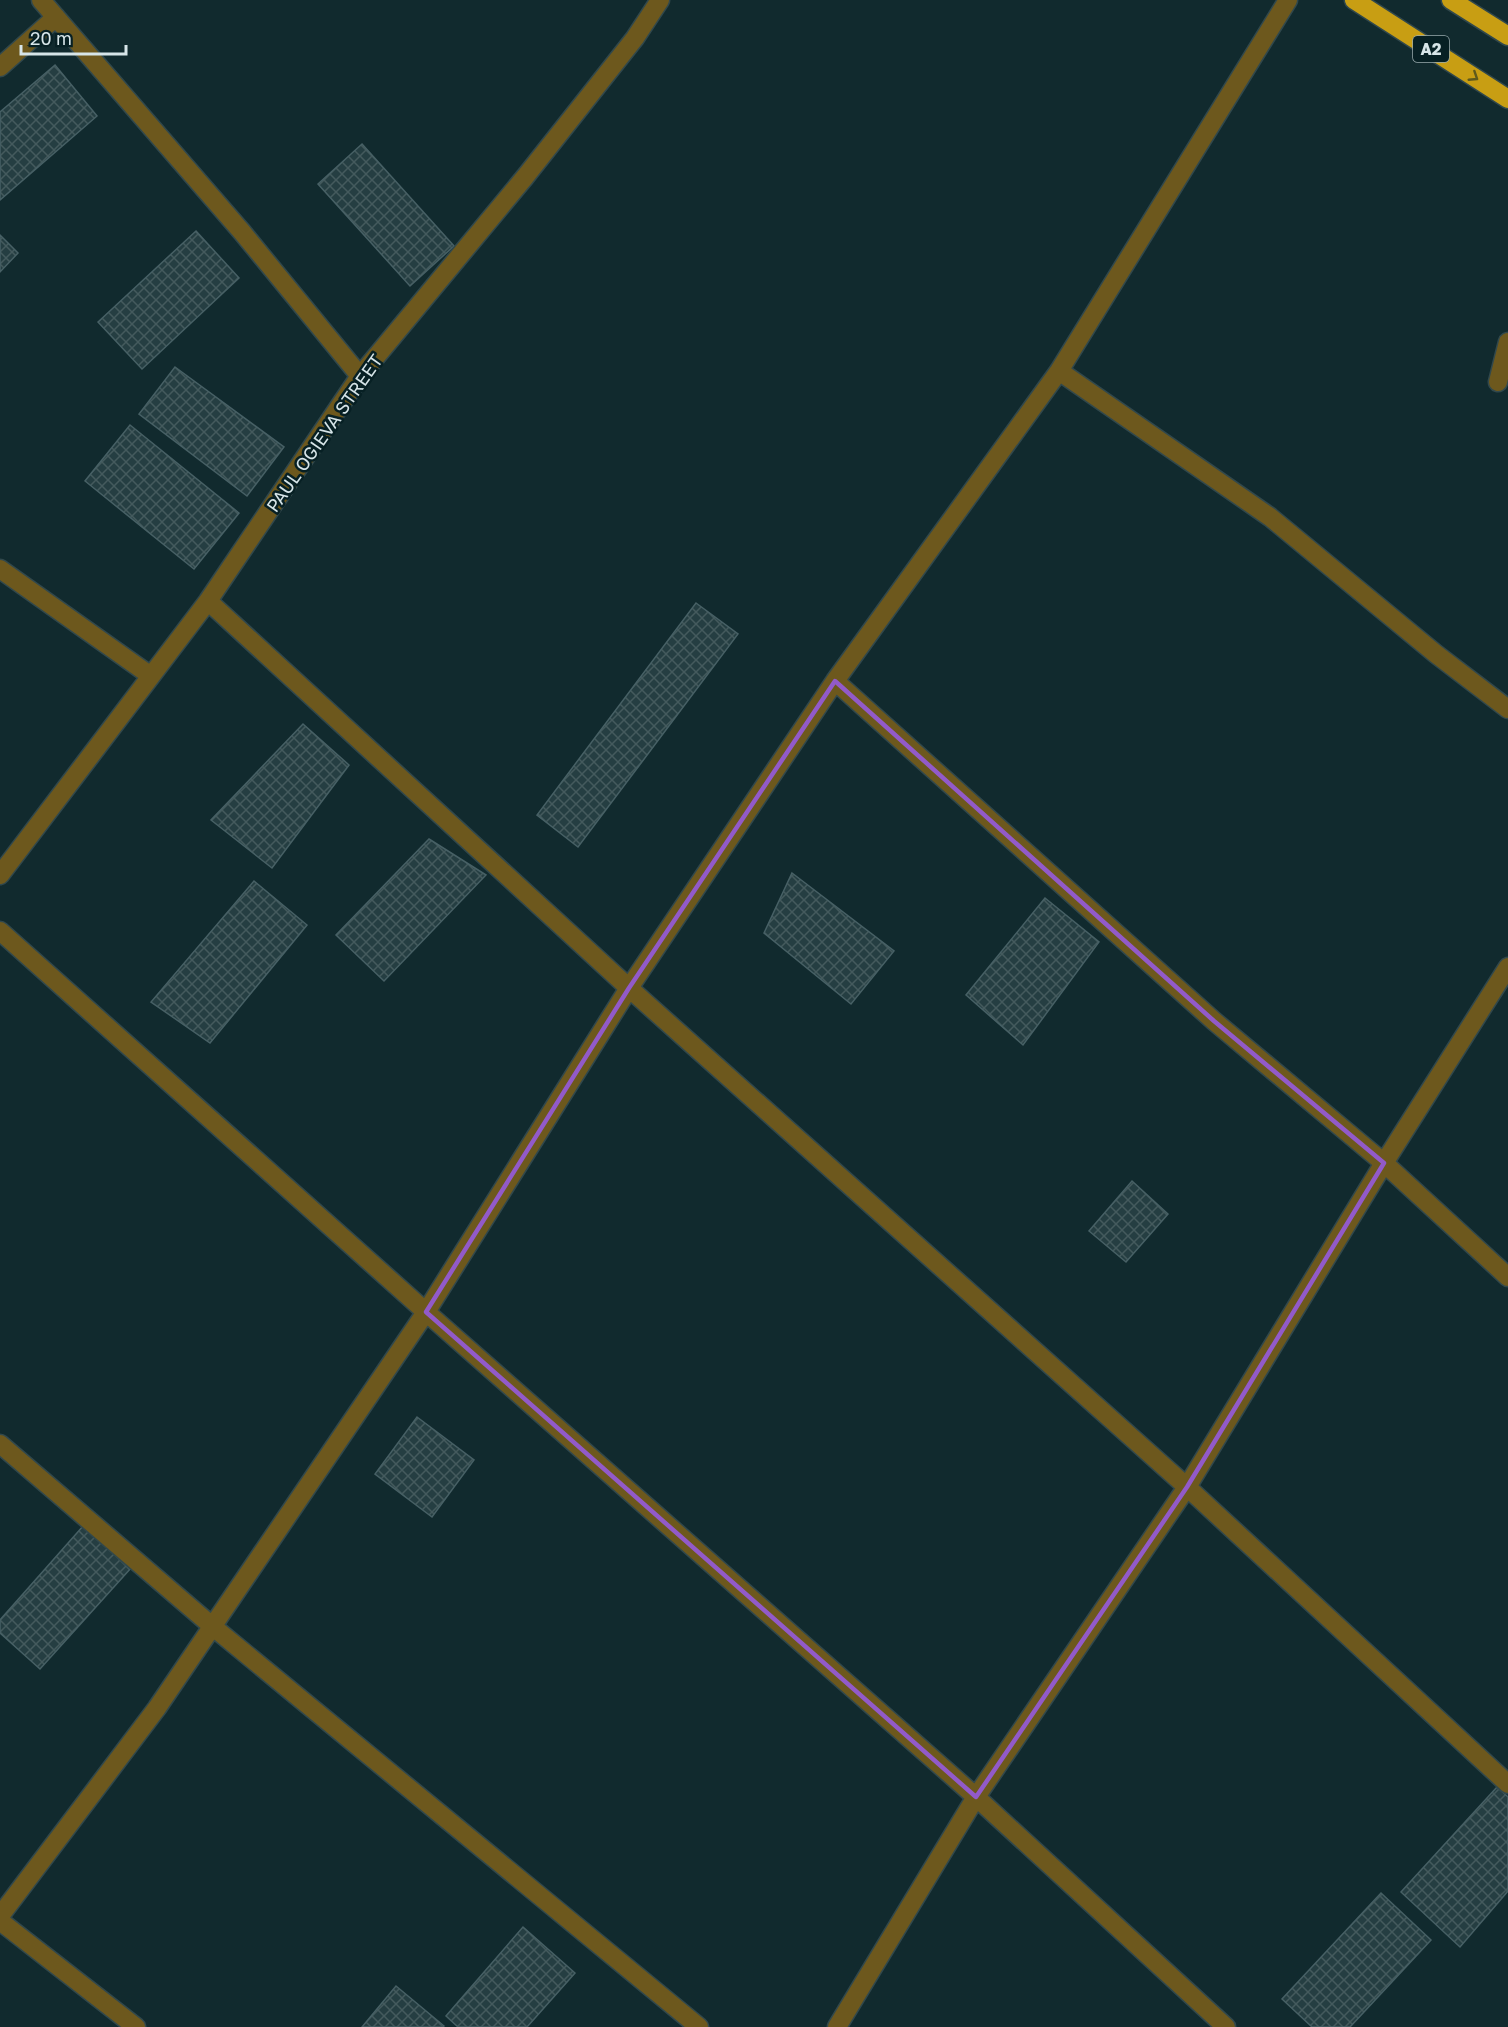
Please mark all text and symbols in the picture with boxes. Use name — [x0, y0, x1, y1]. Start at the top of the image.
scale bar — [21, 18, 126, 56]
text: 20 m — [30, 27, 72, 49]
road number: A2 — [1413, 36, 1449, 62]
one-way arrow — [1467, 70, 1478, 81]
street label: PAUL OGIEVA STREET — [261, 350, 387, 516]

